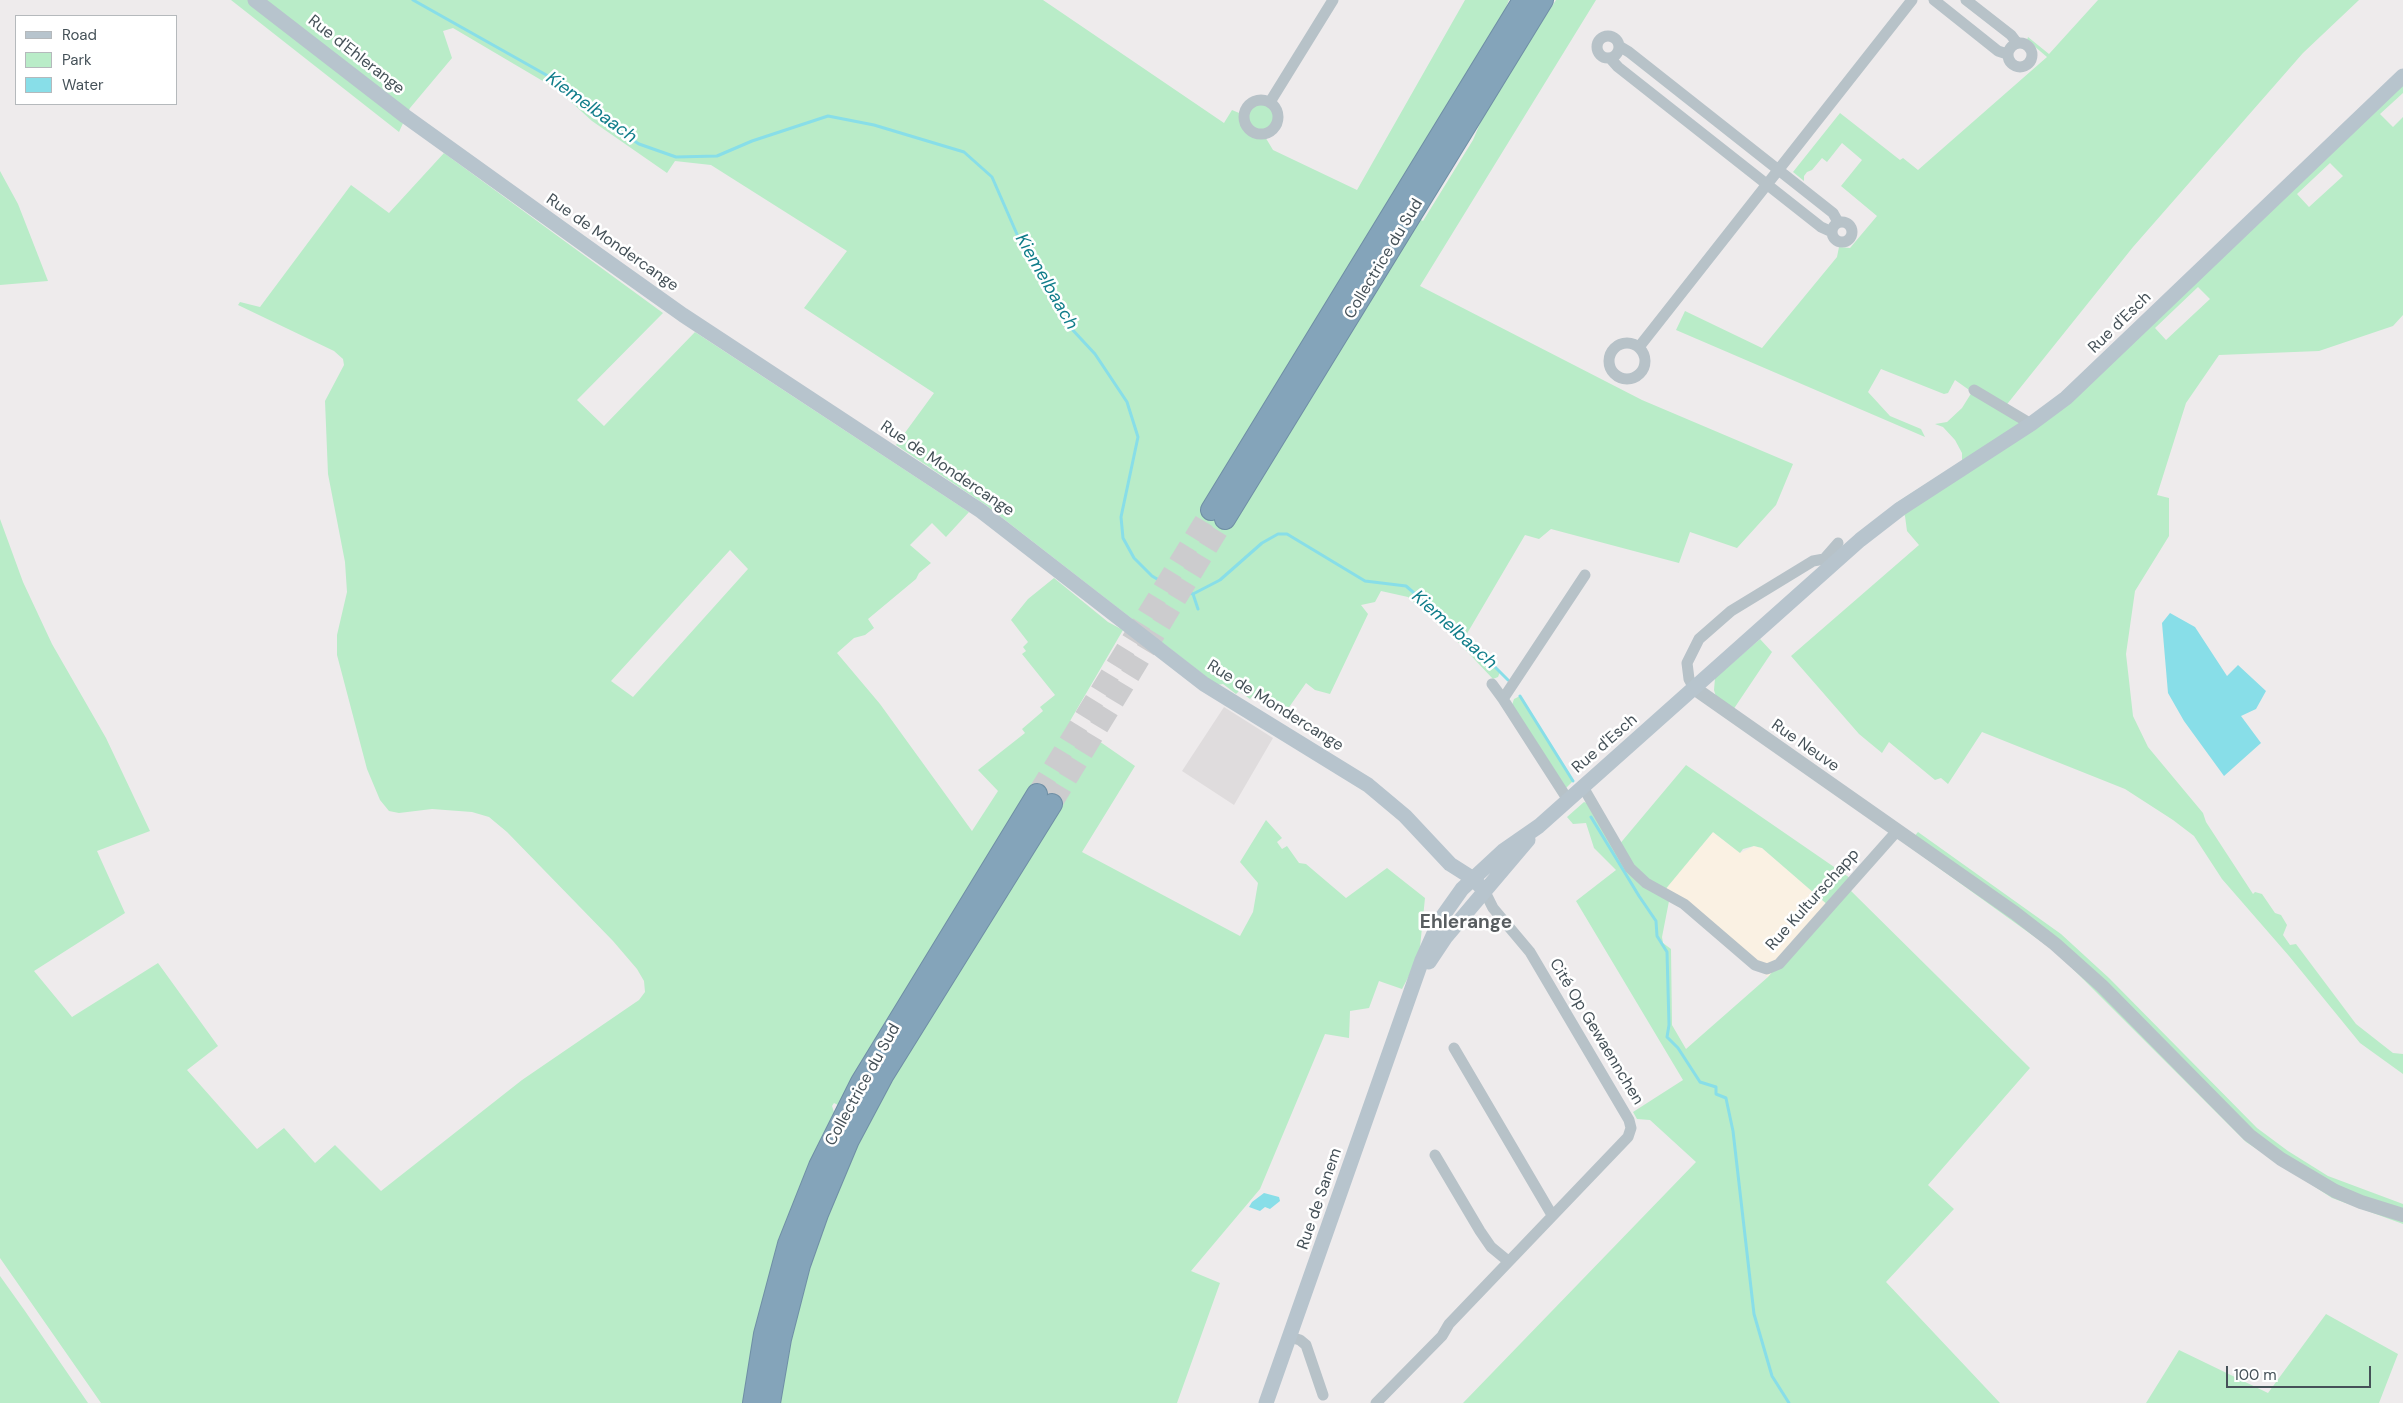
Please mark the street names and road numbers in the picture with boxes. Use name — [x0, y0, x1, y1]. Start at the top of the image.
street label: Rue d'Ehlerange — [304, 11, 408, 99]
street label: Rue de Mondercange — [542, 190, 682, 296]
street label: Collectrice du Sud — [1341, 196, 1427, 322]
street label: Rue d'Esch — [2085, 288, 2155, 358]
street label: Rue de Mondercange — [877, 417, 1017, 521]
street label: Rue de Mondercange — [1203, 656, 1347, 756]
street label: Rue d'Esch — [1569, 711, 1641, 777]
street label: Rue Neuve — [1767, 716, 1843, 776]
street label: Rue Kulturschapp — [1762, 845, 1864, 955]
street label: Cité Op Gewaennchen — [1545, 955, 1647, 1109]
street label: Collectrice du Sud — [821, 1021, 905, 1149]
street label: Rue de Sanem — [1294, 1146, 1346, 1252]

